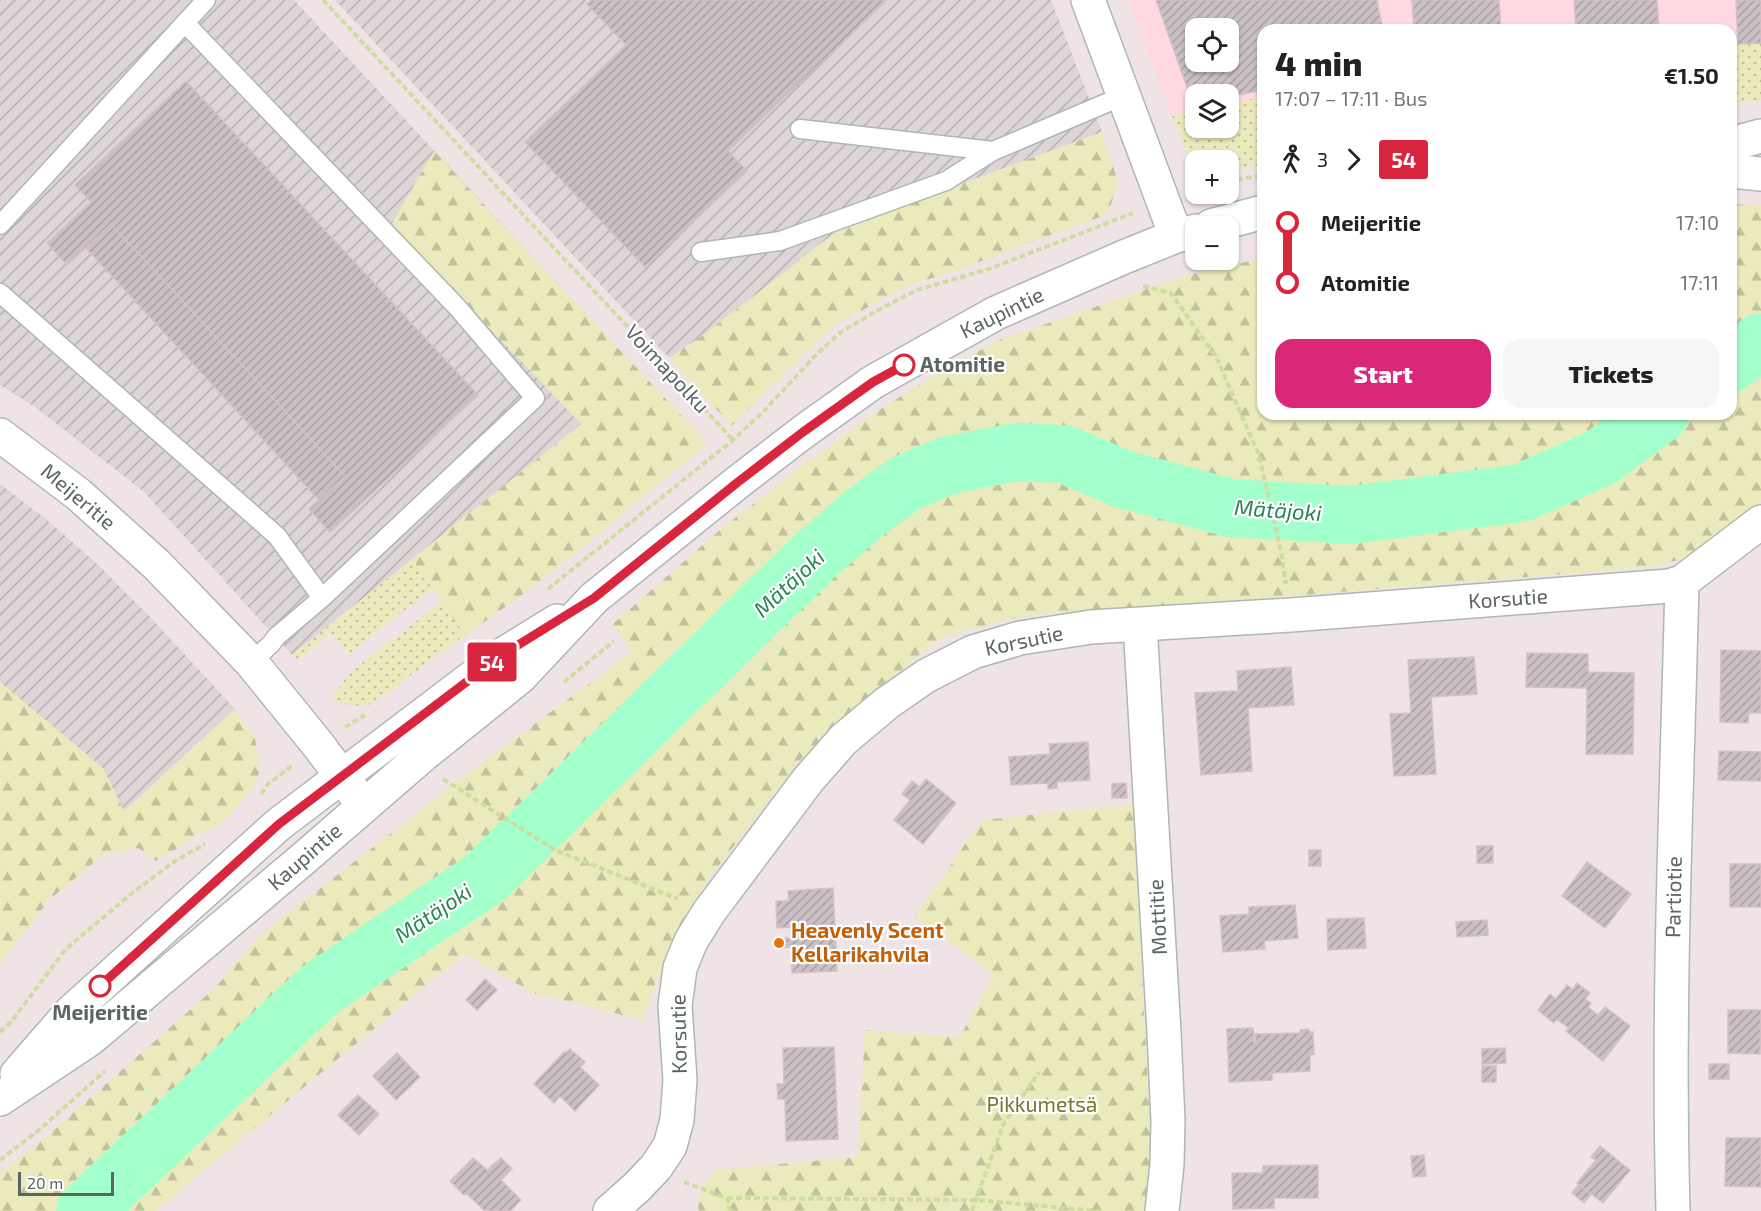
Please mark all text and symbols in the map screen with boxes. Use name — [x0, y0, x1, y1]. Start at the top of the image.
map controls — [1185, 18, 1239, 270]
button: locate — [1185, 18, 1239, 72]
text: 4 min — [1275, 43, 1362, 83]
text: €1.50 — [1664, 62, 1719, 88]
button: layers — [1185, 84, 1239, 138]
text: 17:07 – 17:11 · Bus — [1275, 86, 1427, 110]
icon: walk — [1275, 143, 1308, 176]
icon: forward — [1337, 143, 1370, 176]
text: 3 — [1317, 147, 1328, 171]
text: 54 — [1391, 147, 1416, 172]
button: + — [1185, 150, 1239, 204]
text: Meijeritie — [1321, 209, 1421, 235]
text: 17:10 — [1676, 210, 1719, 234]
button: − — [1185, 216, 1239, 270]
text: Atomitie — [1321, 269, 1410, 295]
text: 17:11 — [1680, 270, 1719, 294]
street label: Kaupintie — [955, 281, 1047, 343]
street label: Voimapolku — [621, 318, 715, 417]
button: Start — [1275, 339, 1491, 408]
button: Tickets — [1503, 339, 1719, 408]
place label: Atomitie — [920, 351, 1005, 376]
marker: Atomitie — [893, 354, 915, 376]
street label: Meijeritie — [36, 457, 121, 535]
water label: Mätäjoki — [1233, 493, 1323, 526]
water label: Mätäjoki — [747, 543, 830, 622]
street label: Korsutie — [1467, 582, 1548, 613]
street label: Korsutie — [982, 619, 1065, 660]
line badge: 54 — [465, 642, 519, 682]
text: 54 — [480, 650, 504, 675]
street label: Kaupintie — [262, 817, 346, 895]
street label: Partiotie — [1659, 856, 1686, 938]
water label: Mätäjoki — [389, 877, 477, 948]
street label: Mottitie — [1142, 878, 1171, 956]
place label: Heavenly Scent Kellarikahvila — [791, 917, 944, 966]
marker: Heavenly Scent Kellarikahvila — [772, 936, 786, 950]
marker: Meijeritie — [89, 975, 111, 997]
street label: Korsutie — [664, 994, 691, 1074]
place label: Meijeritie — [52, 999, 148, 1024]
park label: Pikkumetsä — [987, 1091, 1097, 1116]
scale bar — [18, 1169, 114, 1196]
text: 20 m — [27, 1173, 63, 1192]

